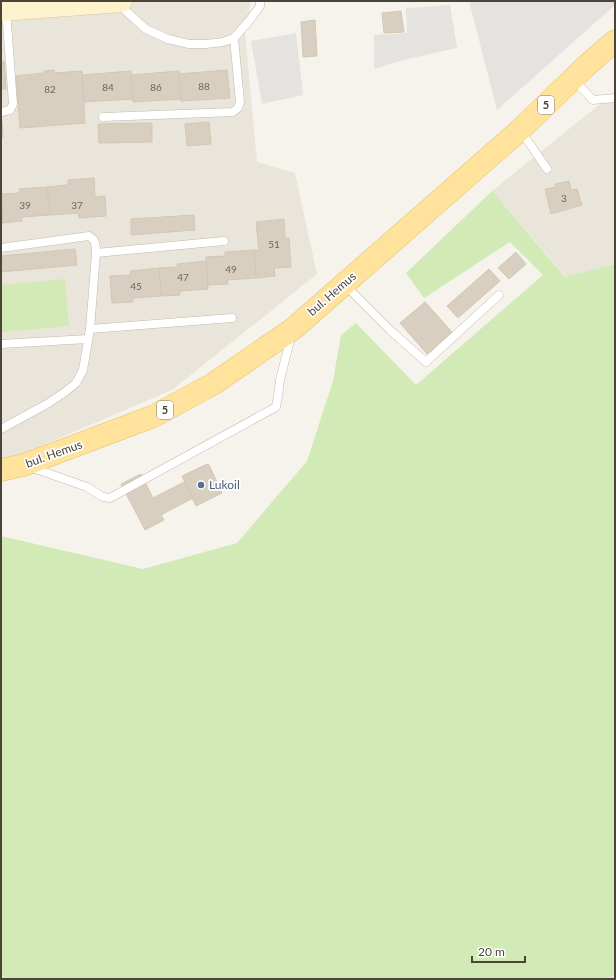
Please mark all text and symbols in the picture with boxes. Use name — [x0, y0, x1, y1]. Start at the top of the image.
house number: 88 — [198, 80, 210, 92]
house number: 84 — [102, 81, 114, 93]
house number: 86 — [150, 81, 162, 93]
house number: 82 — [44, 83, 56, 95]
road number: 5 — [538, 96, 554, 114]
house number: 3 — [561, 192, 567, 204]
house number: 39 — [19, 199, 31, 211]
house number: 37 — [71, 199, 83, 211]
house number: 51 — [268, 238, 280, 250]
house number: 49 — [225, 263, 237, 275]
street label: bul. Hemus — [304, 269, 359, 319]
house number: 47 — [177, 271, 189, 283]
house number: 45 — [130, 280, 142, 292]
road number: 5 — [157, 401, 173, 419]
street label: bul. Hemus — [23, 436, 84, 471]
place label: Lukoil — [209, 477, 240, 492]
marker: Lukoil — [196, 480, 206, 490]
scale bar — [472, 938, 525, 964]
text: 20 m — [478, 944, 505, 959]

